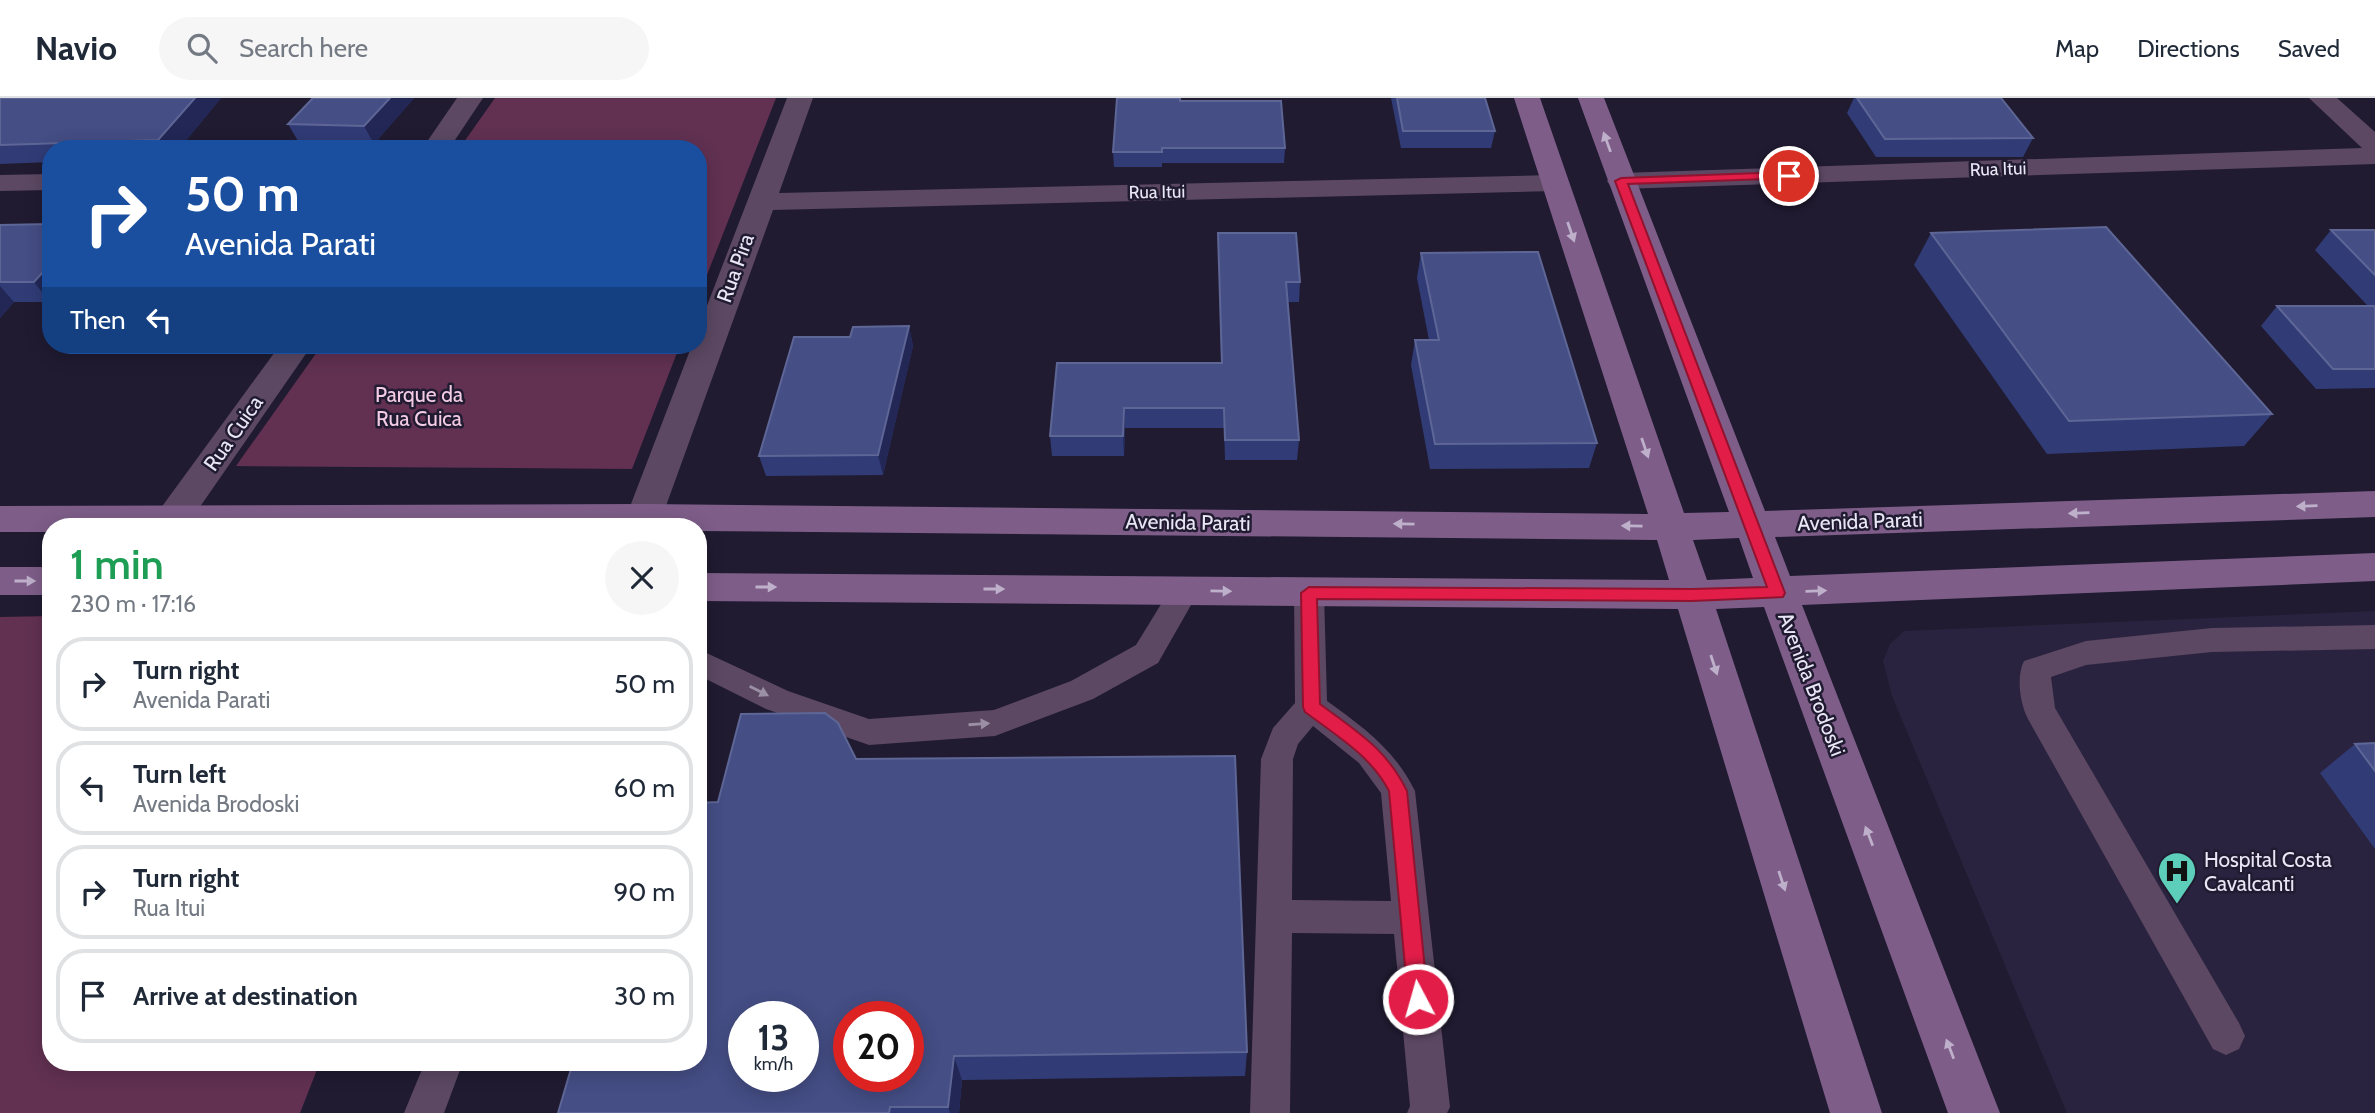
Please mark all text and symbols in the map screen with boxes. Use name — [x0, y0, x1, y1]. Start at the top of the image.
search box — [159, 17, 649, 80]
text: Navio — [35, 28, 117, 68]
icon: search — [183, 29, 221, 67]
text: Search here — [239, 32, 368, 64]
text: Map — [2055, 34, 2099, 63]
text: Directions — [2137, 34, 2240, 63]
text: Saved — [2278, 34, 2340, 63]
one-way arrow — [1601, 132, 1612, 153]
pin — [1759, 146, 1819, 206]
icon: arrive — [1770, 157, 1808, 195]
street label: Rua Itui — [1969, 157, 2027, 181]
text: 50 m — [185, 164, 300, 223]
icon: right — [70, 168, 161, 259]
street label: Rua Itui — [1129, 181, 1185, 203]
one-way arrow — [1566, 222, 1577, 243]
text: Avenida Parati — [185, 224, 376, 263]
street label: Rua Pira — [711, 230, 759, 306]
icon: left — [140, 301, 178, 339]
text: Then — [70, 304, 126, 336]
park label: Parque da Rua Cuica — [375, 382, 463, 431]
street label: Rua Cuica — [198, 391, 268, 475]
one-way arrow — [1640, 437, 1651, 458]
one-way arrow — [2296, 500, 2318, 511]
street label: Avenida Parati — [1797, 506, 1923, 536]
street label: Avenida Parati — [1125, 508, 1251, 536]
one-way arrow — [2068, 508, 2090, 519]
one-way arrow — [1393, 519, 1415, 530]
one-way arrow — [1620, 521, 1642, 532]
text: 1 min — [70, 538, 164, 590]
button: close — [605, 541, 679, 615]
one-way arrow — [15, 575, 37, 587]
one-way arrow — [756, 581, 778, 593]
one-way arrow — [983, 583, 1005, 595]
one-way arrow — [1806, 585, 1828, 596]
one-way arrow — [1211, 586, 1233, 597]
text: 230 m · 17:16 — [70, 590, 196, 618]
street label: Avenida Brodoski — [1773, 609, 1851, 759]
text: Turn right — [133, 654, 239, 686]
one-way arrow — [1709, 654, 1719, 675]
icon: right — [74, 665, 112, 703]
text: 50 m — [614, 668, 675, 700]
text: Avenida Parati — [133, 686, 270, 714]
one-way arrow — [749, 686, 769, 697]
one-way arrow — [968, 718, 990, 729]
text: Turn left — [133, 758, 226, 790]
icon: left — [74, 769, 112, 807]
text: 60 m — [613, 772, 675, 804]
text: Avenida Brodoski — [133, 790, 299, 818]
one-way arrow — [1864, 826, 1875, 847]
place label: Hospital Costa Cavalcanti — [2204, 847, 2332, 896]
hospital icon: Hospital Costa Cavalcanti — [2156, 850, 2198, 905]
text: Turn right — [133, 862, 239, 894]
one-way arrow — [1778, 871, 1788, 892]
icon: right — [74, 873, 112, 911]
text: 90 m — [613, 876, 675, 908]
text: Rua Itui — [133, 894, 205, 922]
position arrow — [1381, 962, 1455, 1036]
icon: arrive — [74, 977, 112, 1015]
text: Arrive at destination — [133, 980, 358, 1012]
text: 30 m — [614, 980, 675, 1012]
speed limit sign: 20 — [833, 1001, 924, 1092]
text: 13 — [758, 1016, 789, 1059]
one-way arrow — [1944, 1039, 1955, 1060]
text: km/h — [754, 1053, 793, 1075]

